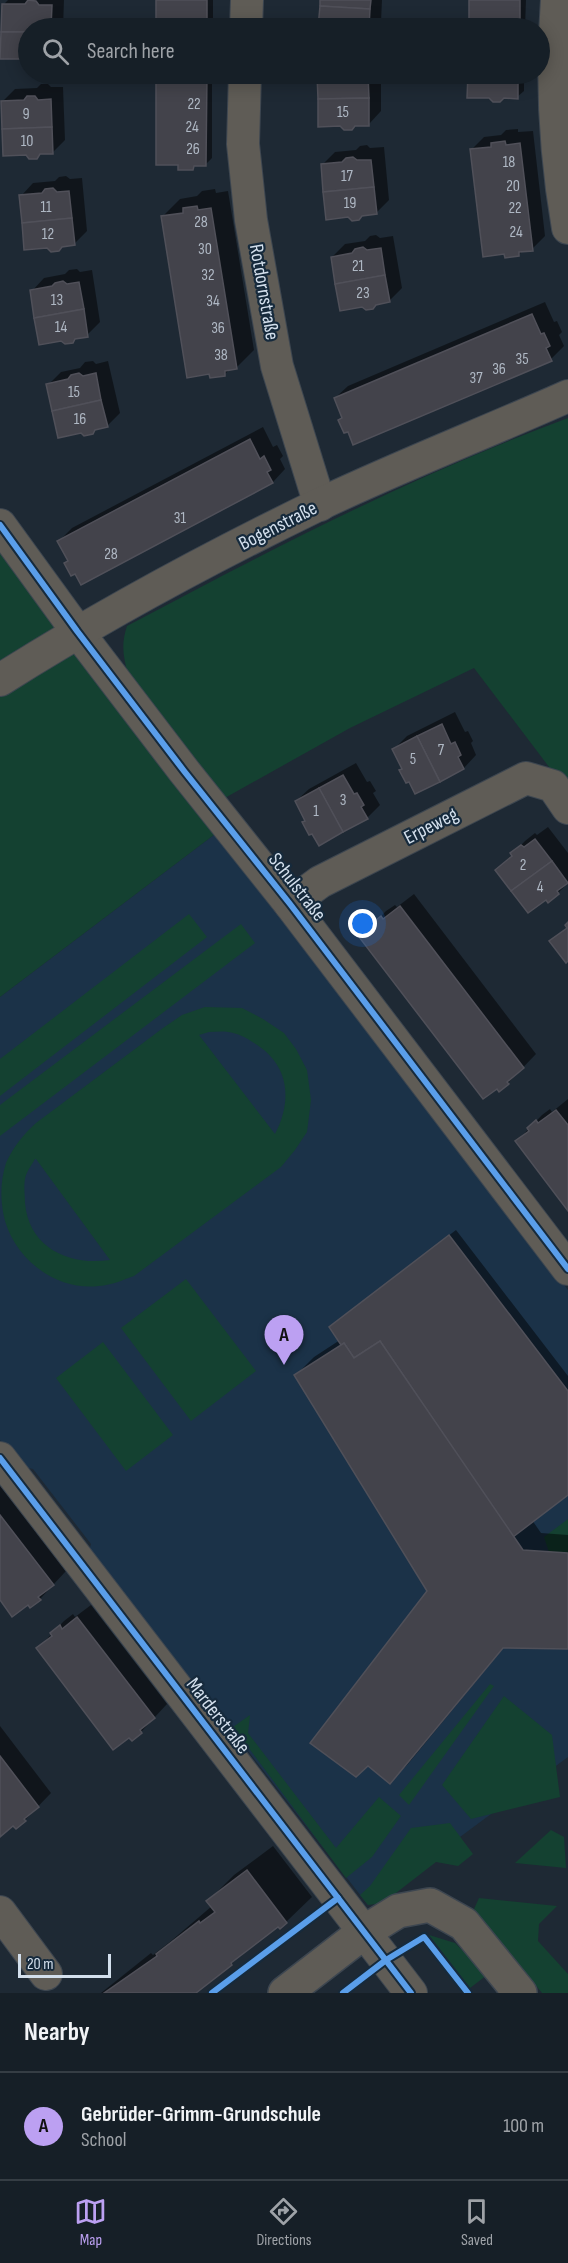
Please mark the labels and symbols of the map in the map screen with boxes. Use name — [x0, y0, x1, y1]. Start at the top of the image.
house number: 22 — [187, 95, 201, 114]
house number: 15 — [337, 103, 349, 122]
house number: 9 — [22, 105, 30, 124]
house number: 24 — [185, 118, 199, 137]
house number: 10 — [21, 132, 33, 151]
house number: 26 — [186, 140, 200, 159]
house number: 18 — [503, 153, 515, 172]
house number: 17 — [341, 167, 354, 186]
house number: 20 — [506, 177, 520, 196]
house number: 19 — [344, 194, 356, 213]
house number: 11 — [40, 198, 52, 217]
house number: 22 — [508, 199, 522, 218]
house number: 28 — [194, 213, 208, 232]
house number: 24 — [509, 223, 523, 242]
house number: 12 — [42, 225, 54, 244]
house number: 30 — [198, 240, 212, 259]
street label: Rotdornstraße — [244, 242, 284, 342]
house number: 21 — [352, 257, 365, 276]
house number: 32 — [201, 266, 215, 285]
house number: 23 — [356, 284, 370, 303]
house number: 13 — [51, 291, 63, 310]
house number: 34 — [206, 292, 220, 311]
house number: 14 — [55, 318, 67, 337]
house number: 36 — [211, 319, 225, 338]
house number: 38 — [214, 346, 228, 365]
house number: 35 — [515, 350, 529, 369]
house number: 36 — [492, 360, 506, 379]
house number: 37 — [469, 369, 483, 388]
house number: 15 — [68, 383, 80, 402]
house number: 16 — [74, 410, 86, 429]
street label: Bogenstraße — [235, 496, 321, 556]
house number: 31 — [174, 509, 187, 528]
house number: 28 — [104, 545, 118, 564]
house number: 7 — [438, 741, 445, 760]
house number: 5 — [410, 750, 416, 769]
house number: 3 — [340, 791, 346, 810]
house number: 1 — [313, 802, 319, 821]
street label: Erpeweg — [400, 802, 462, 850]
street label: Schulstraße — [263, 848, 331, 926]
house number: 2 — [520, 856, 526, 875]
house number: 4 — [537, 878, 544, 897]
your location — [348, 909, 377, 938]
pin: A — [264, 1316, 304, 1365]
street label: Marderstraße — [181, 1673, 255, 1759]
scale bar — [18, 1951, 111, 1978]

